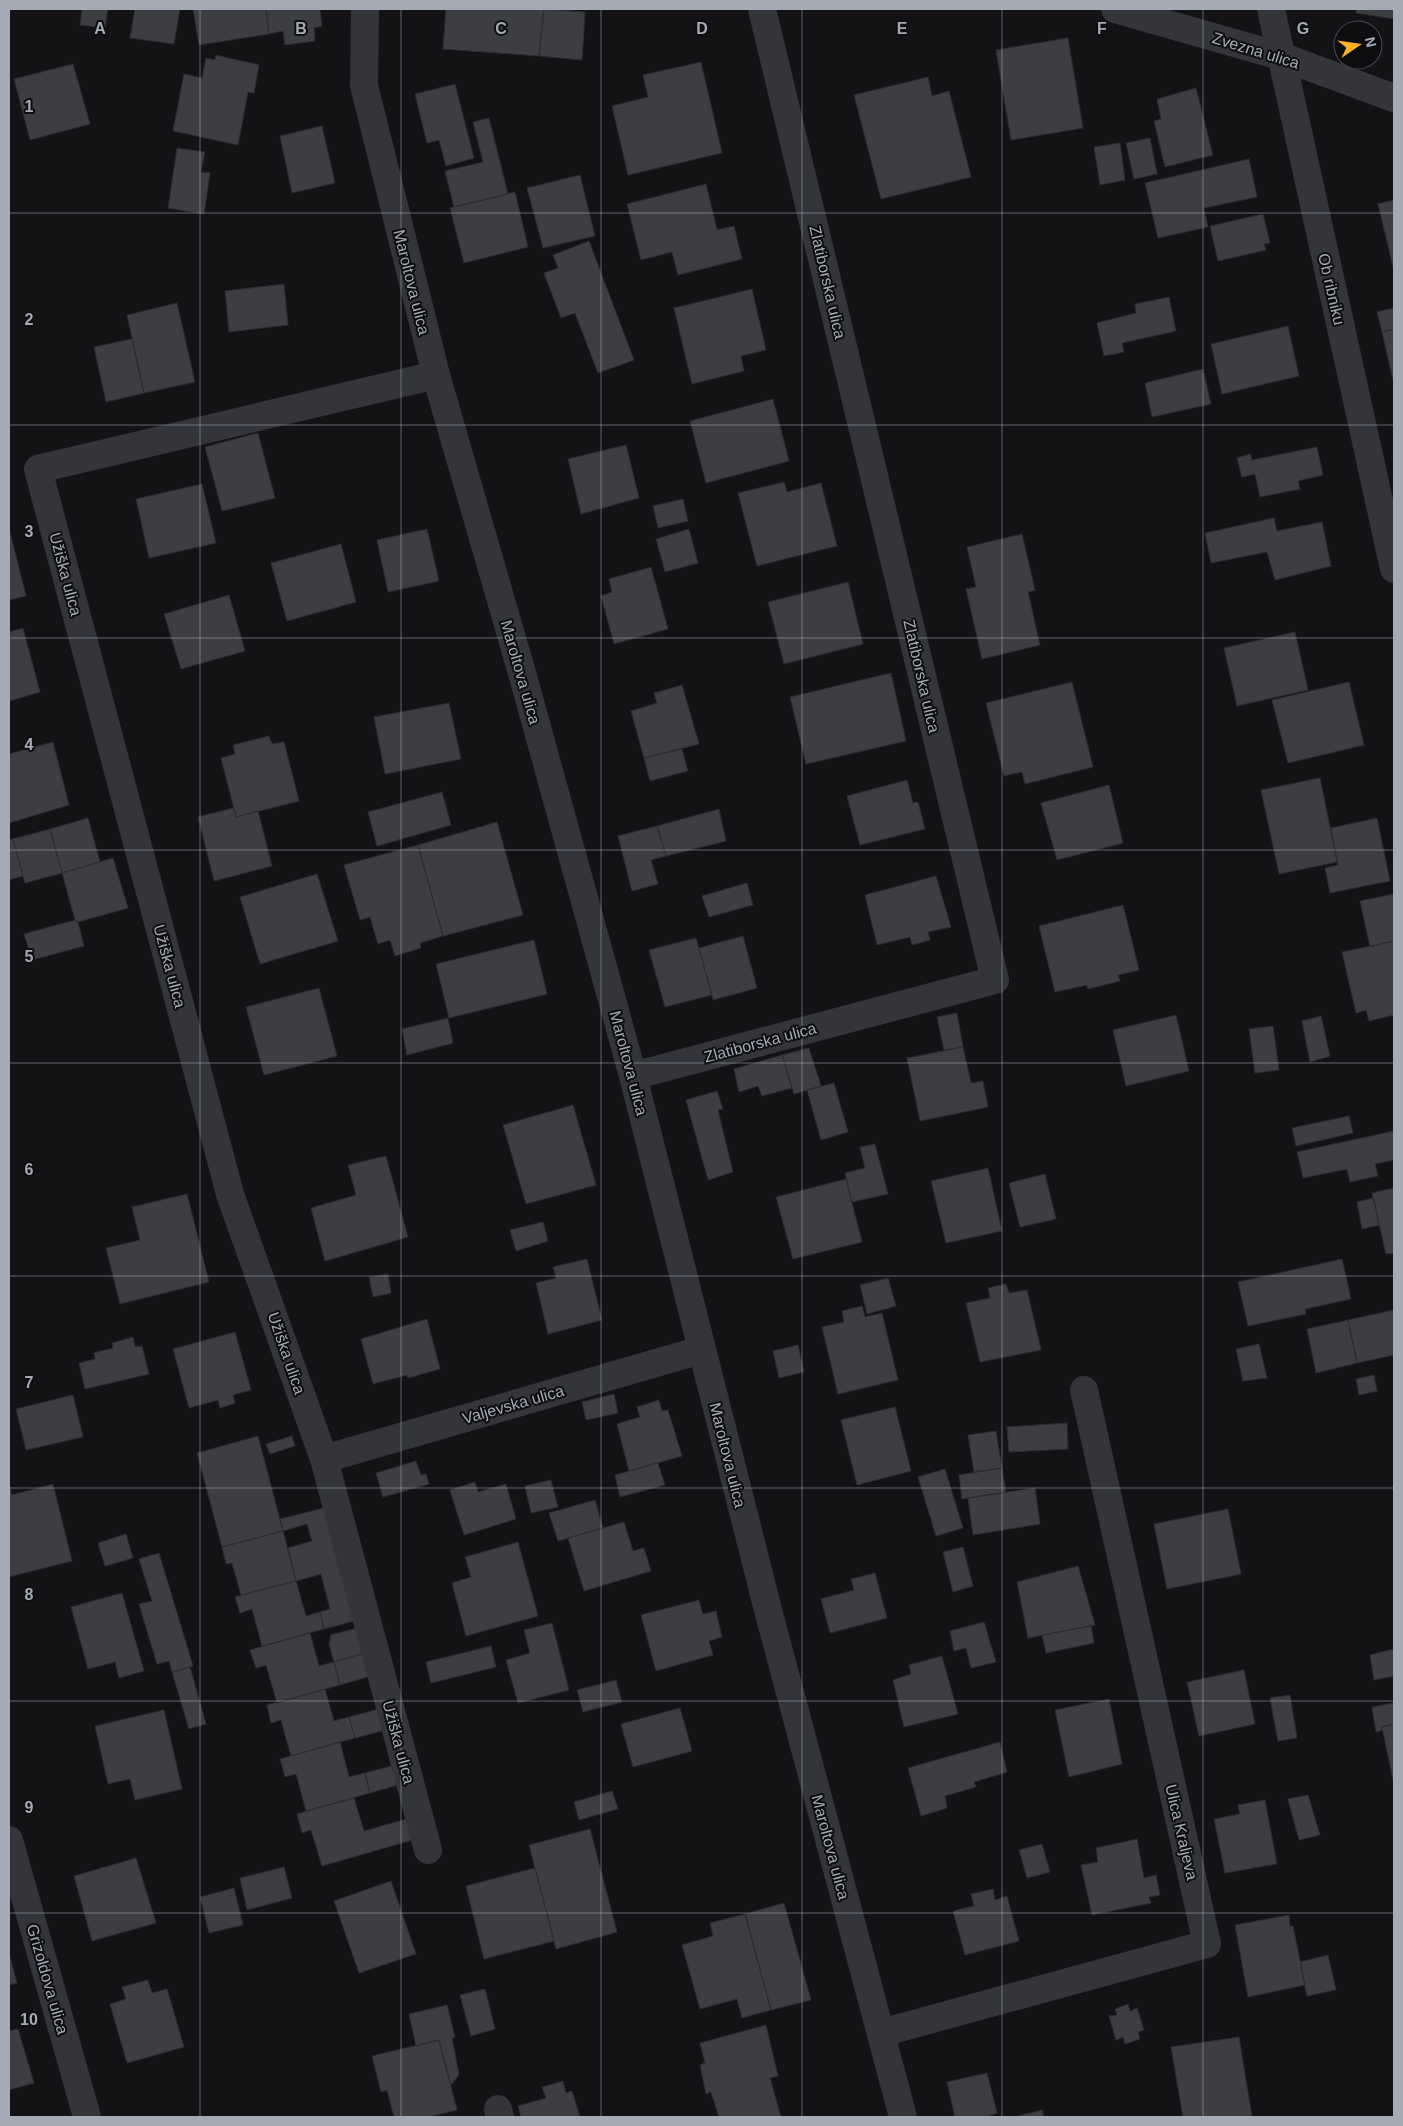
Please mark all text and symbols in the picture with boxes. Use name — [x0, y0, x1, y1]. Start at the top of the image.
text: A — [94, 20, 106, 37]
text: B — [295, 20, 307, 37]
text: C — [495, 20, 507, 37]
text: D — [696, 20, 708, 37]
text: E — [897, 20, 908, 37]
text: F — [1097, 20, 1107, 37]
text: G — [1297, 20, 1309, 37]
north arrow — [1333, 20, 1383, 70]
street label: Zvezna ulica — [1210, 29, 1301, 72]
text: N — [1362, 35, 1380, 49]
text: 1 — [25, 98, 34, 115]
street label: Zlatiborska ulica — [806, 224, 849, 340]
street label: Maroltova ulica — [390, 228, 433, 336]
street label: Ob ribniku — [1315, 252, 1348, 327]
text: 2 — [25, 311, 34, 328]
text: 3 — [25, 523, 34, 540]
street label: Užiška ulica — [46, 531, 85, 618]
street label: Maroltova ulica — [498, 618, 544, 726]
street label: Zlatiborska ulica — [900, 618, 943, 734]
text: 4 — [25, 736, 34, 753]
street label: Užiška ulica — [150, 923, 189, 1010]
text: 5 — [25, 948, 34, 965]
street label: Maroltova ulica — [606, 1009, 651, 1117]
street label: Zlatiborska ulica — [702, 1019, 818, 1066]
text: 6 — [25, 1161, 34, 1178]
street label: Užiška ulica — [265, 1310, 308, 1396]
text: 7 — [25, 1374, 34, 1391]
street label: Valjevska ulica — [461, 1382, 566, 1427]
street label: Maroltova ulica — [706, 1401, 749, 1509]
text: 8 — [25, 1586, 34, 1603]
street label: Užiška ulica — [379, 1699, 418, 1786]
street label: Ulica Kraljeva — [1162, 1783, 1201, 1882]
street label: Maroltova ulica — [808, 1793, 853, 1901]
text: 9 — [25, 1799, 34, 1816]
street label: Grizoldova ulica — [24, 1922, 71, 2036]
text: 10 — [20, 2011, 38, 2028]

